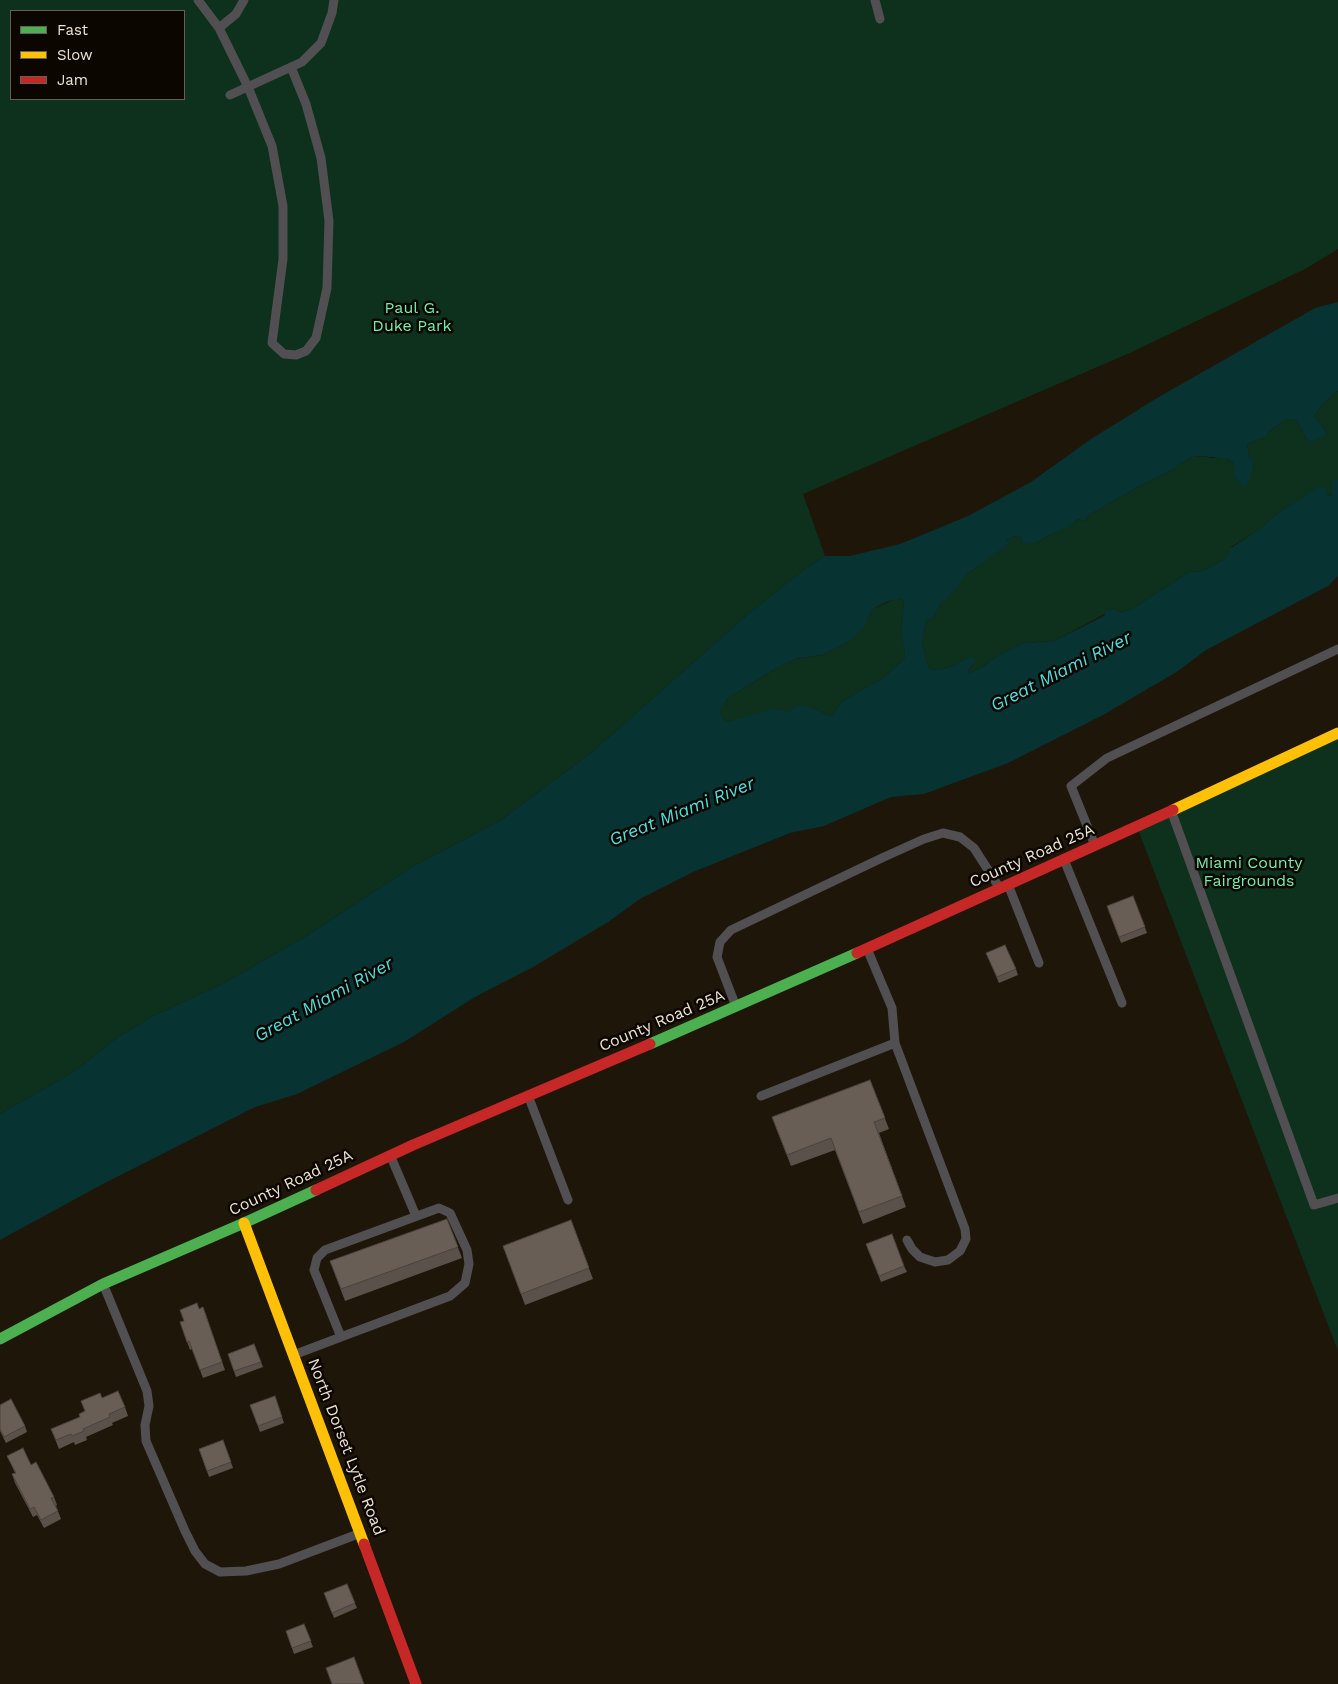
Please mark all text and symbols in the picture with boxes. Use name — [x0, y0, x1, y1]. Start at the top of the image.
legend — [10, 10, 185, 100]
text: Fast — [57, 21, 88, 39]
text: Slow — [57, 46, 93, 64]
text: Jam — [57, 71, 88, 89]
park label: Paul G. Duke Park — [372, 298, 452, 336]
water label: Great Miami River — [987, 627, 1135, 717]
water label: Great Miami River — [606, 773, 758, 851]
street label: County Road 25A — [967, 820, 1097, 892]
park label: Miami County Fairgrounds — [1195, 853, 1303, 891]
water label: Great Miami River — [251, 953, 397, 1047]
street label: County Road 25A — [596, 986, 728, 1056]
street label: County Road 25A — [226, 1146, 356, 1220]
street label: North Dorset Lytle Road — [303, 1356, 389, 1538]

